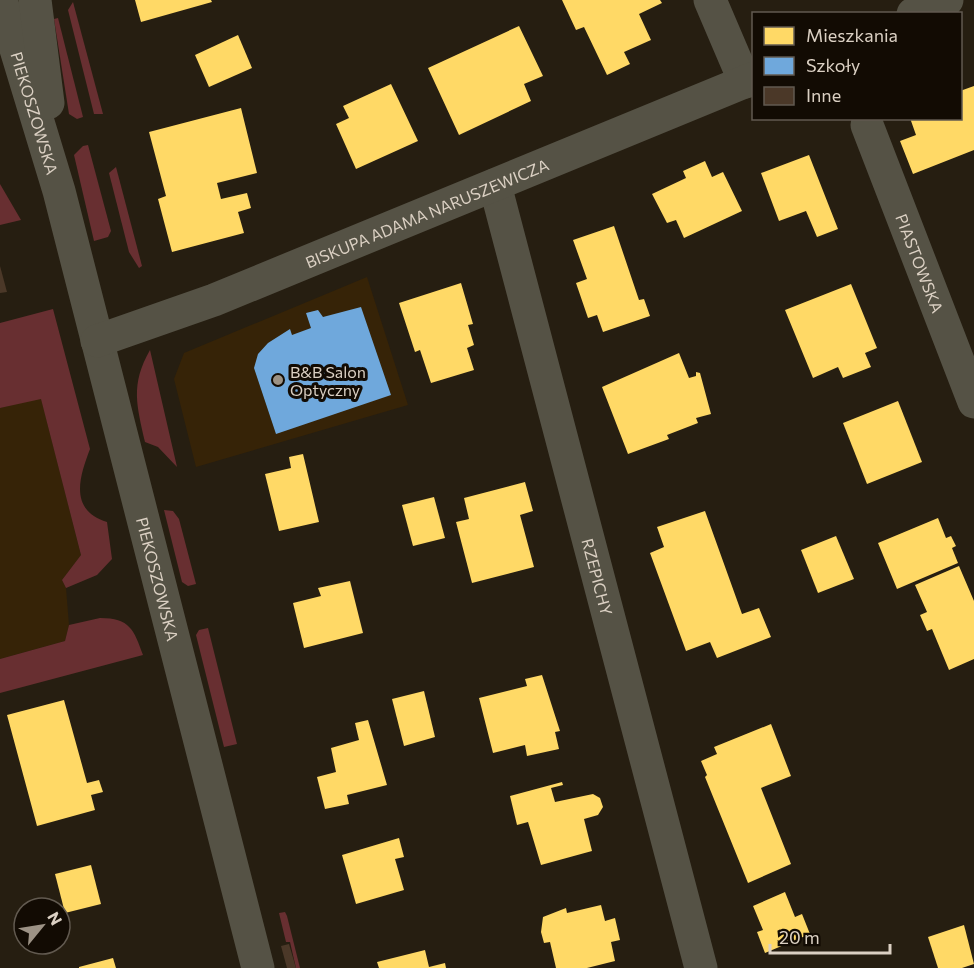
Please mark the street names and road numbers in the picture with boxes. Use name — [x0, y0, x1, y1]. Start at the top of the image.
street label: PIEKOSZOWSKA — [8, 49, 63, 176]
street label: BISKUPA ADAMA NARUSZEWICZA — [302, 154, 551, 271]
street label: PIASTOWSKA — [893, 211, 948, 315]
street label: PIEKOSZOWSKA — [133, 515, 183, 643]
street label: RZEPICHY — [579, 536, 617, 618]

